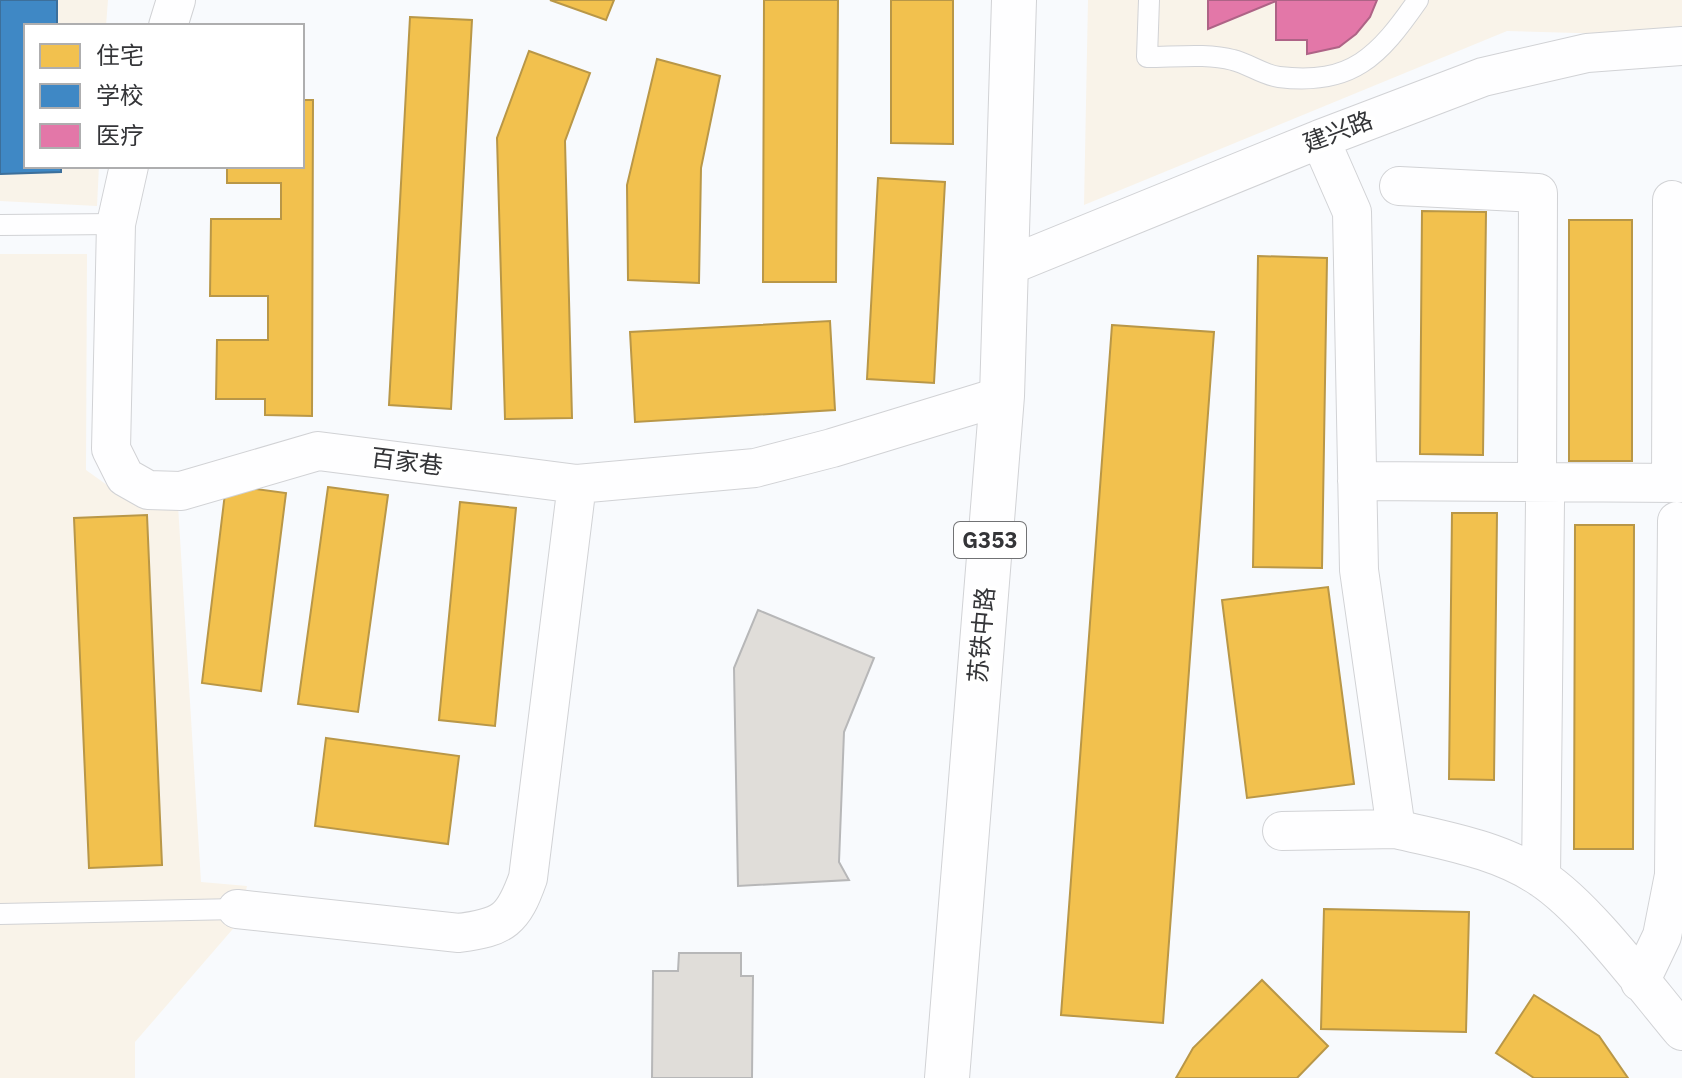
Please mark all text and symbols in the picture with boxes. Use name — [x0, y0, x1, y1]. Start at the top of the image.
legend — [24, 24, 304, 168]
text: 住宅 — [96, 39, 144, 71]
text: 学校 — [96, 79, 144, 111]
street label: 建兴路 — [1298, 103, 1377, 159]
text: 医疗 — [96, 119, 144, 151]
street label: 百家巷 — [369, 441, 445, 481]
road number: G353 — [954, 522, 1026, 558]
street label: 苏铁中路 — [961, 586, 1001, 684]

